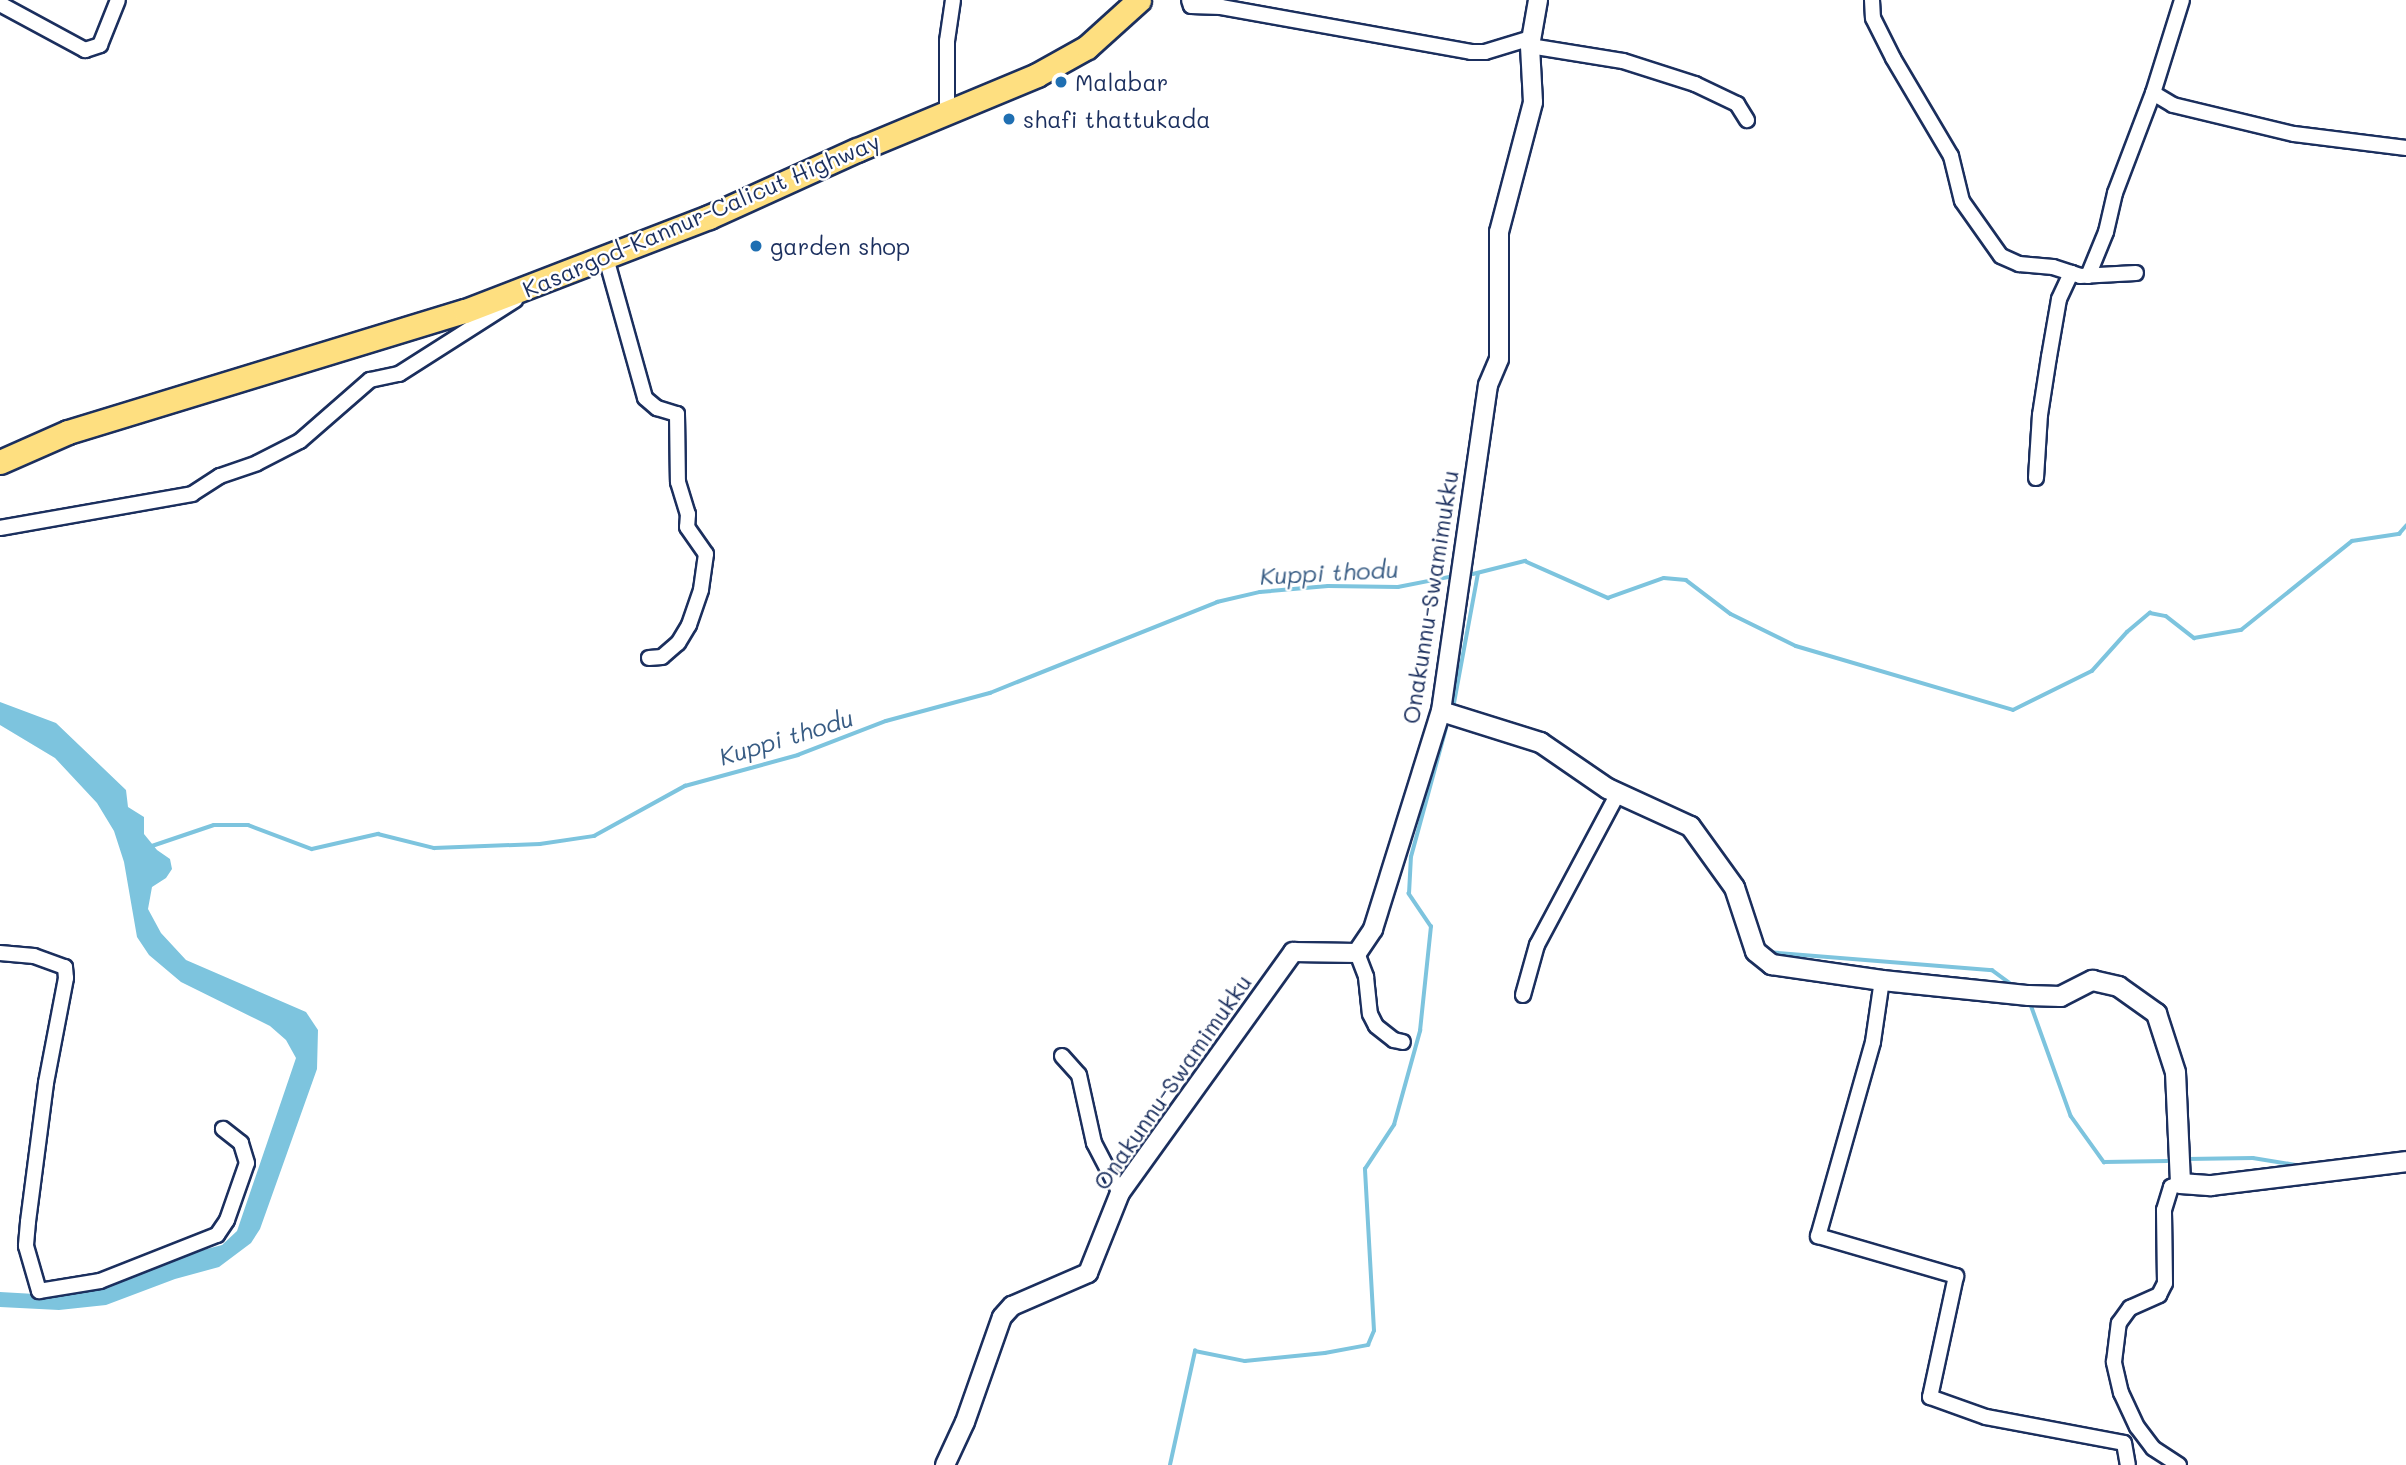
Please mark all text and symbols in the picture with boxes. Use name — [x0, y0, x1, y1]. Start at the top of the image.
place label: Malabar — [1075, 68, 1168, 96]
marker: Malabar — [1053, 74, 1069, 90]
place label: shafi thattukada — [1023, 105, 1211, 133]
marker: shafi thattukada — [1001, 111, 1017, 127]
street label: Kasargod-Kannur-Calicut Highway — [518, 127, 884, 303]
place label: garden shop — [770, 232, 910, 260]
marker: garden shop — [748, 238, 764, 254]
street label: Onakunnu-Swamimukku — [1396, 468, 1464, 726]
water label: Kuppi thodu — [1259, 554, 1399, 590]
water label: Kuppi thodu — [715, 703, 857, 771]
street label: Onakunnu-Swamimukku — [1087, 969, 1257, 1195]

